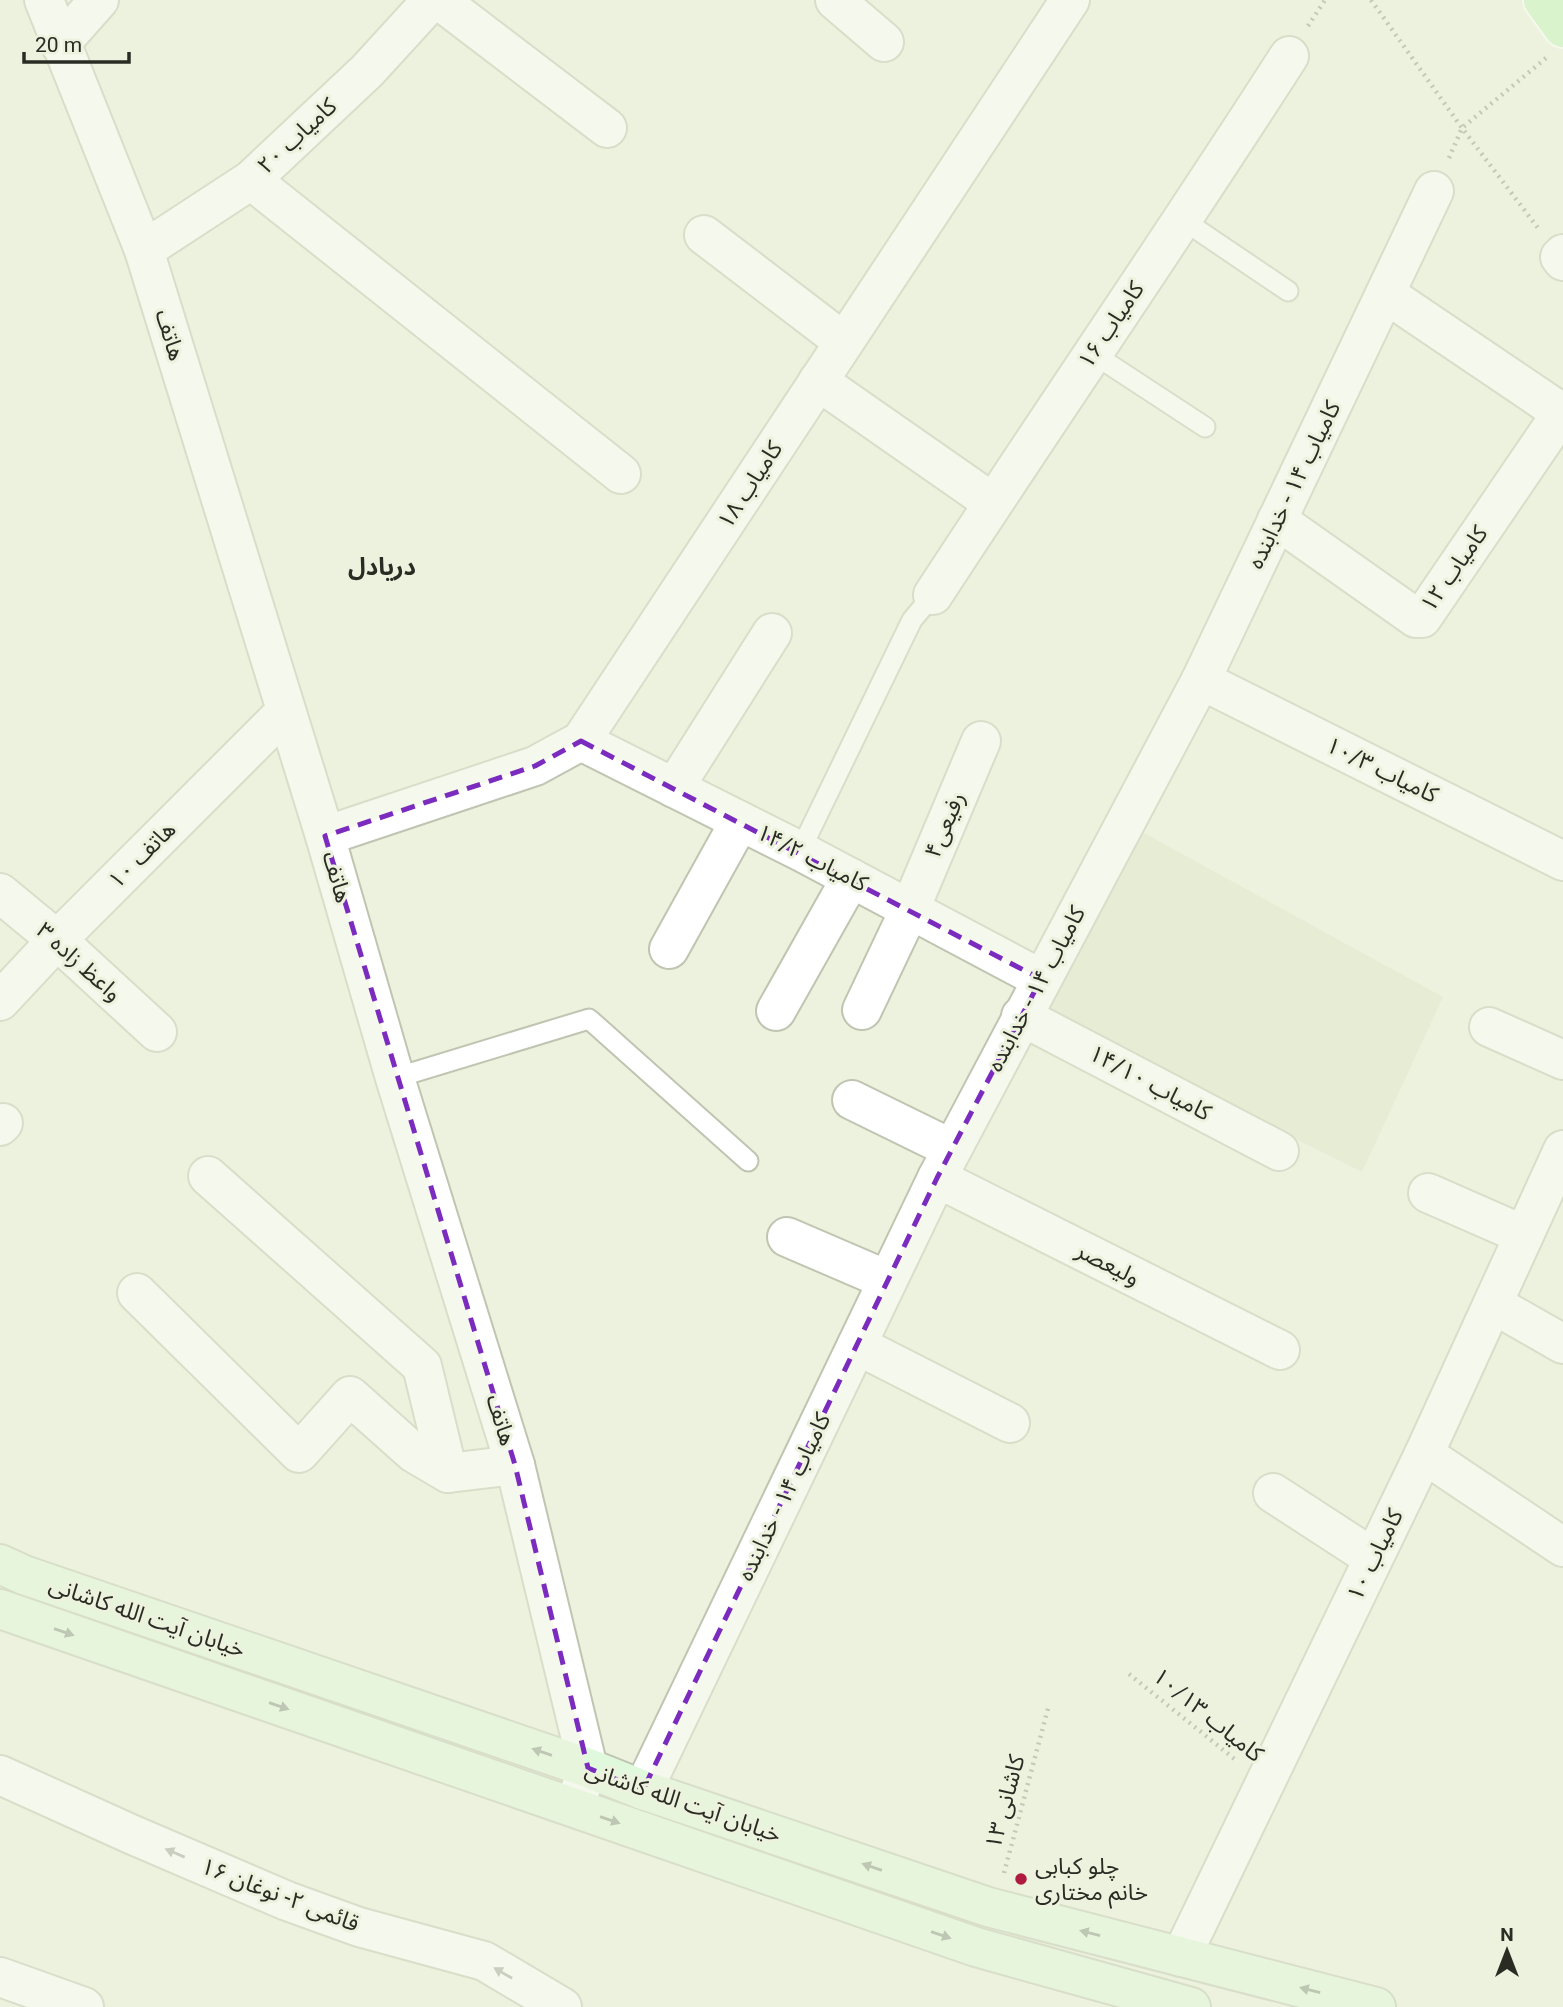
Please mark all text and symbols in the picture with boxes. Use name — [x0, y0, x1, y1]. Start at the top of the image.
scale bar — [24, 21, 130, 65]
text: 20 m — [35, 33, 82, 57]
street label: کامیاب ۲۰ — [252, 92, 343, 179]
street label: کامیاب ۱۶ — [1072, 276, 1150, 373]
street label: هاتف — [149, 306, 191, 364]
street label: کامیاب ۱۴ - خدابنده — [1242, 396, 1346, 573]
street label: کامیاب ۱۸ — [712, 436, 788, 534]
street label: کامیاب ۱۲ — [1415, 521, 1494, 617]
district label: دریادل — [348, 553, 416, 581]
street label: کامیاب ۱۰/۳ — [1322, 731, 1443, 809]
street label: رفیعی۴ — [919, 788, 971, 862]
street label: هاتف ۱۰ — [103, 816, 181, 894]
street label: کامیاب ۱۴/۲ — [752, 818, 873, 898]
street label: هاتف — [317, 848, 357, 906]
street label: کامیاب ۱۴ - خدابنده — [981, 901, 1091, 1076]
street label: واعظ زاده ۳ — [31, 917, 127, 1007]
street label: کامیاب ۱۴/۱۰ — [1084, 1040, 1216, 1127]
street label: ولیعصر — [1071, 1236, 1144, 1291]
street label: هاتف — [480, 1391, 522, 1449]
street label: کامیاب ۱۴ - خدابنده — [732, 1408, 836, 1585]
street label: کامیاب ۱۰ — [1341, 1504, 1409, 1605]
street label: خیابان آیت الله کاشانی — [45, 1571, 249, 1663]
one-way arrow — [54, 1627, 75, 1638]
street label: کامیاب ۱۰/۱۳ — [1147, 1662, 1269, 1768]
one-way arrow — [269, 1701, 290, 1712]
one-way arrow — [531, 1746, 552, 1757]
street label: کاشانی ۱۳ — [980, 1752, 1031, 1852]
street label: خیابان آیت الله کاشانی — [581, 1756, 785, 1848]
one-way arrow — [600, 1815, 621, 1826]
one-way arrow — [165, 1848, 186, 1859]
street label: قائمی ۲- نوغان ۱۶ — [197, 1852, 363, 1938]
place label: چلو کبابی خانم مختاری — [1035, 1853, 1148, 1909]
one-way arrow — [861, 1861, 882, 1872]
marker: چلو کبابی خانم مختاری — [1013, 1871, 1029, 1887]
north arrow — [1472, 1916, 1542, 1986]
text: N — [1500, 1923, 1514, 1946]
one-way arrow — [1078, 1927, 1100, 1938]
one-way arrow — [931, 1930, 952, 1941]
one-way arrow — [494, 1966, 513, 1979]
one-way arrow — [1299, 1984, 1321, 1995]

